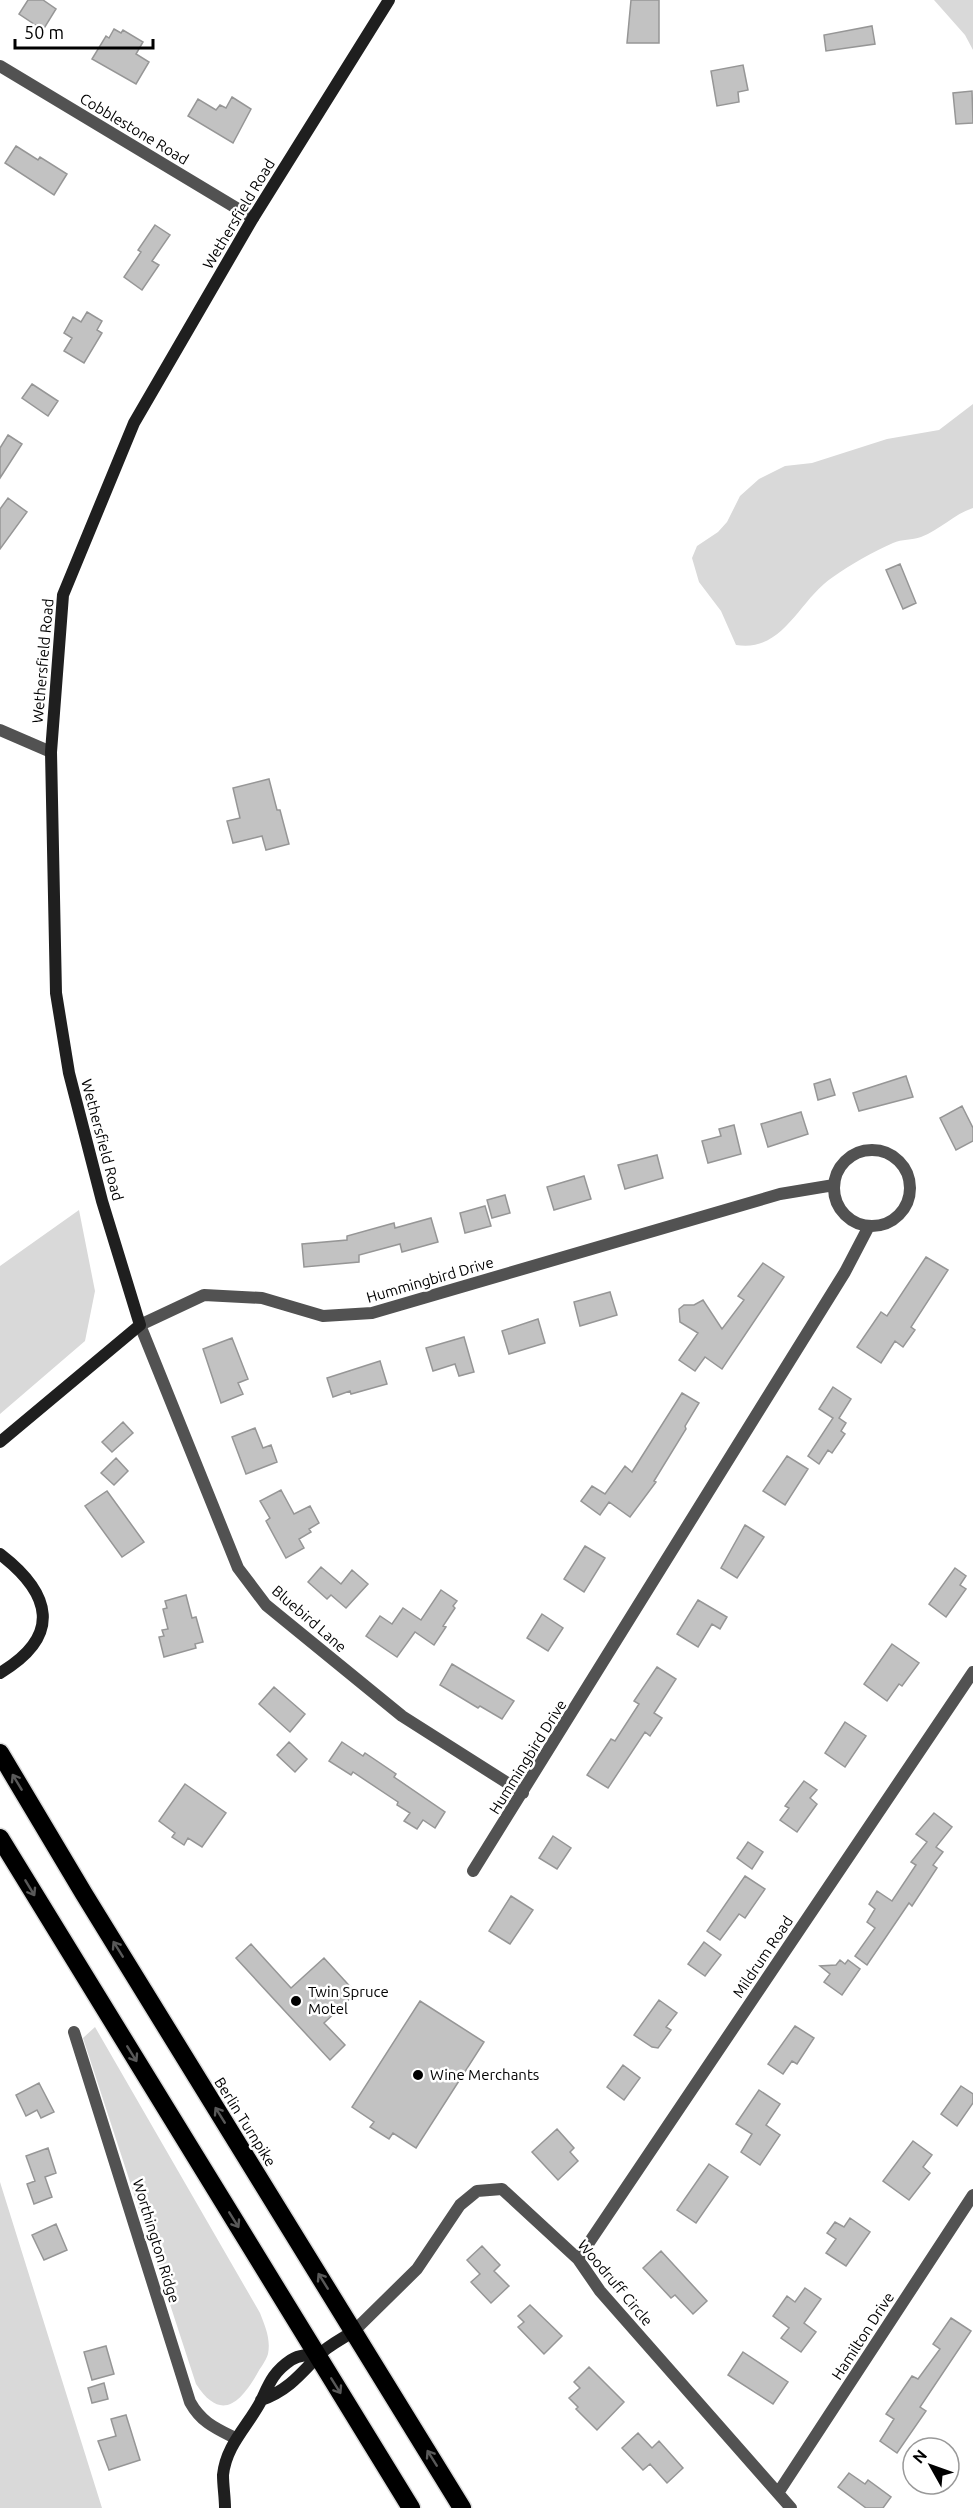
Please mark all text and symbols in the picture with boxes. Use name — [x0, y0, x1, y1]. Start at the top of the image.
scale bar — [15, 12, 153, 50]
text: 50 m — [24, 22, 64, 42]
street label: Cobblestone Road — [77, 89, 192, 168]
street label: Wethersfield Road — [199, 156, 278, 272]
street label: Wethersfield Road — [29, 598, 56, 724]
street label: Wethersfield Road — [78, 1077, 127, 1203]
street label: Hummingbird Drive — [364, 1253, 495, 1306]
street label: Bluebird Lane — [269, 1582, 350, 1655]
street label: Hummingbird Drive — [486, 1696, 570, 1817]
one-way arrow — [11, 1774, 23, 1791]
one-way arrow — [25, 1879, 37, 1896]
street label: Mildrum Road — [729, 1913, 796, 2001]
one-way arrow — [111, 1941, 123, 1958]
place label: Twin Spruce Motel — [308, 1983, 389, 2017]
marker: Twin Spruce Motel — [289, 1994, 303, 2008]
one-way arrow — [127, 2045, 139, 2062]
place label: Wine Merchants — [430, 2066, 539, 2083]
marker: Wine Merchants — [411, 2068, 425, 2082]
street label: Berlin Turnpike — [211, 2074, 280, 2169]
one-way arrow — [214, 2107, 226, 2124]
street label: Worthington Ridge — [130, 2177, 183, 2305]
one-way arrow — [229, 2211, 241, 2228]
street label: Woodruff Circle — [575, 2236, 656, 2329]
one-way arrow — [316, 2273, 328, 2290]
street label: Hamilton Drive — [828, 2289, 897, 2383]
one-way arrow — [331, 2377, 343, 2394]
north arrow — [901, 2436, 961, 2496]
text: N — [909, 2446, 930, 2467]
one-way arrow — [425, 2450, 437, 2467]

